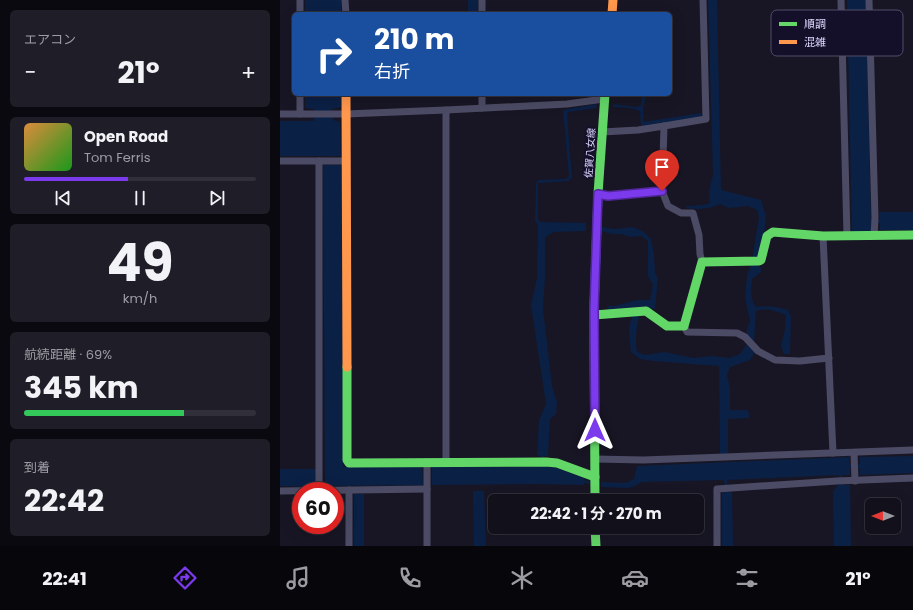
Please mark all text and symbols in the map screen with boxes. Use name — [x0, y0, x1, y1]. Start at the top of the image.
legend — [771, 10, 903, 56]
text: 順調 — [804, 16, 826, 32]
text: 210 m — [374, 20, 454, 59]
icon: right — [308, 28, 360, 80]
text: エアコン — [24, 30, 76, 49]
text: 混雑 — [804, 34, 826, 50]
text: 21° — [117, 51, 160, 94]
text: − — [24, 57, 36, 88]
text: + — [241, 57, 256, 88]
text: 右折 — [374, 59, 410, 84]
text: Open Road — [84, 126, 168, 147]
street label: 佐賀八女線 — [581, 128, 599, 178]
text: Tom Ferris — [84, 148, 151, 167]
pin — [645, 150, 679, 191]
icon: arrive — [651, 156, 673, 178]
icon: previous — [52, 187, 74, 209]
icon: pause — [129, 187, 151, 209]
icon: next — [206, 187, 228, 209]
text: 49 — [106, 226, 174, 299]
text: km/h — [123, 289, 157, 308]
text: 航続距離 · 69% — [24, 345, 112, 364]
text: 345 km — [24, 366, 139, 409]
position arrow — [574, 409, 616, 451]
text: 到着 — [24, 458, 50, 477]
text: 22:42 — [24, 479, 104, 522]
speed limit sign: 60 — [292, 482, 344, 534]
north arrow — [865, 498, 901, 534]
map controls — [865, 498, 901, 534]
text: 22:42 · 1 分 · 270 m — [530, 503, 662, 524]
icon: directions — [171, 564, 199, 592]
icon: music — [284, 564, 312, 592]
icon: phone — [396, 564, 424, 592]
icon: climate — [508, 564, 536, 592]
icon: car — [621, 564, 649, 592]
icon: filters — [733, 564, 761, 592]
text: 22:41 — [42, 566, 87, 591]
text: 21° — [845, 566, 871, 591]

